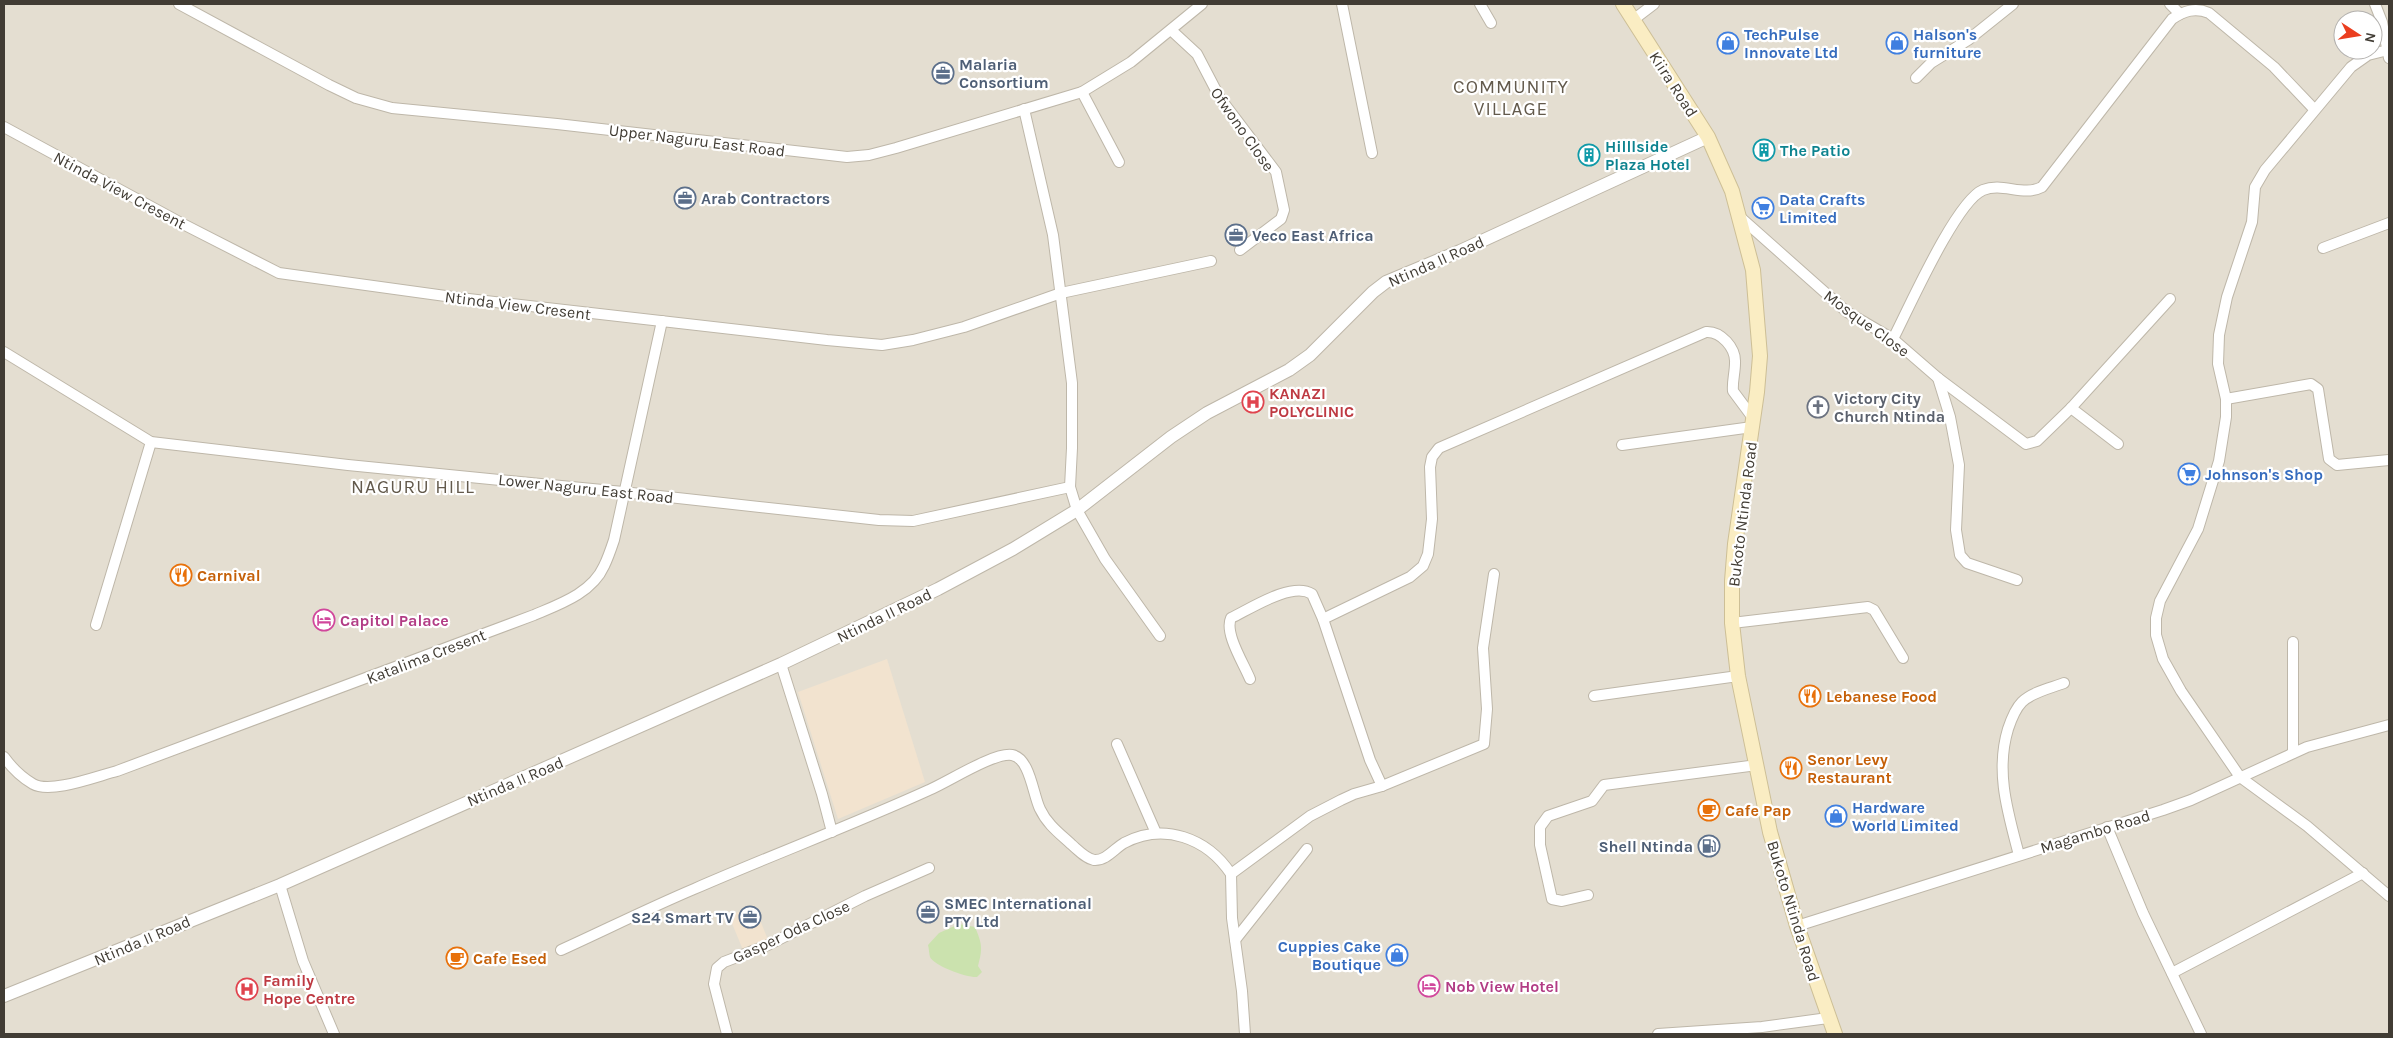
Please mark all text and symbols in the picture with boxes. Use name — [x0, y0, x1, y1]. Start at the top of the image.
north arrow — [2333, 10, 2383, 60]
place label: TechPulse Innovate Ltd — [1744, 25, 1838, 62]
place label: Halson's furniture — [1913, 25, 1982, 62]
shop icon: TechPulse Innovate Ltd — [1716, 31, 1740, 55]
shop icon: Halson's furniture — [1885, 31, 1909, 55]
text: N — [2361, 31, 2380, 44]
street label: Kiira Road — [1645, 48, 1702, 121]
place label: Malaria Consortium — [959, 55, 1049, 92]
office icon: Malaria Consortium — [931, 61, 955, 85]
district label: COMMUNITY VILLAGE — [1453, 76, 1569, 120]
street label: Ofwono Close — [1207, 84, 1278, 175]
street label: Upper Naguru East Road — [608, 120, 786, 161]
place label: Hilllside Plaza Hotel — [1605, 137, 1690, 174]
building icon: The Patio — [1752, 138, 1776, 162]
place label: The Patio — [1780, 141, 1850, 160]
building icon: Hilllside Plaza Hotel — [1577, 143, 1601, 167]
street label: Ntinda View Cresent — [50, 148, 189, 233]
office icon: Arab Contractors — [673, 186, 697, 210]
place label: Arab Contractors — [701, 189, 830, 208]
place label: Data Crafts Limited — [1779, 190, 1865, 227]
supermarket icon: Data Crafts Limited — [1751, 196, 1775, 220]
office icon: Veco East Africa — [1224, 223, 1248, 247]
place label: Veco East Africa — [1252, 226, 1374, 245]
street label: Ntinda II Road — [1385, 232, 1487, 291]
street label: Mosque Close — [1820, 286, 1913, 361]
street label: Ntinda View Cresent — [444, 287, 592, 324]
place label: KANAZI POLYCLINIC — [1269, 384, 1354, 421]
place label: Victory City Church Ntinda — [1834, 389, 1945, 426]
hospital icon: KANAZI POLYCLINIC — [1241, 390, 1265, 414]
church icon: Victory City Church Ntinda — [1806, 395, 1830, 419]
street label: Bukoto Ntinda Road — [1724, 440, 1761, 588]
supermarket icon: Johnson's Shop — [2177, 462, 2201, 486]
place label: Johnson's Shop — [2205, 465, 2323, 484]
street label: Lower Naguru East Road — [497, 470, 675, 507]
district label: NAGURU HILL — [351, 476, 475, 498]
restaurant icon: Carnival — [169, 563, 193, 587]
place label: Carnival — [197, 566, 261, 585]
street label: Ntinda II Road — [834, 584, 935, 647]
hotel icon: Capitol Palace — [312, 608, 336, 632]
place label: Capitol Palace — [340, 611, 449, 630]
street label: Katalima Cresent — [364, 625, 489, 688]
restaurant icon: Lebanese Food — [1798, 684, 1822, 708]
place label: Lebanese Food — [1826, 687, 1937, 706]
place label: Senor Levy Restaurant — [1807, 750, 1892, 787]
street label: Ntinda II Road — [464, 753, 566, 810]
restaurant icon: Senor Levy Restaurant — [1779, 756, 1803, 780]
cafe icon: Cafe Pap — [1697, 798, 1721, 822]
place label: Hardware World Limited — [1852, 798, 1959, 835]
place label: Cafe Pap — [1725, 801, 1792, 820]
shop icon: Hardware World Limited — [1824, 804, 1848, 828]
street label: Magambo Road — [2038, 806, 2152, 857]
fuel station icon: Shell Ntinda — [1697, 834, 1721, 858]
place label: Shell Ntinda — [1598, 837, 1693, 856]
street label: Bukoto Ntinda Road — [1763, 838, 1824, 984]
place label: SMEC International PTY Ltd — [944, 894, 1092, 931]
street label: Gasper Oda Close — [730, 896, 853, 967]
office icon: SMEC International PTY Ltd — [916, 900, 940, 924]
office icon: S24 Smart TV — [738, 905, 762, 929]
place label: S24 Smart TV — [631, 908, 734, 927]
street label: Ntinda II Road — [91, 912, 193, 969]
place label: Cuppies Cake Boutique — [1278, 937, 1381, 974]
shop icon: Cuppies Cake Boutique — [1385, 943, 1409, 967]
cafe icon: Cafe Esed — [445, 946, 469, 970]
place label: Cafe Esed — [473, 949, 547, 968]
place label: Family Hope Centre — [263, 971, 355, 1008]
hotel icon: Nob View Hotel — [1417, 974, 1441, 998]
hospital icon: Family Hope Centre — [235, 977, 259, 1001]
place label: Nob View Hotel — [1445, 977, 1559, 996]

